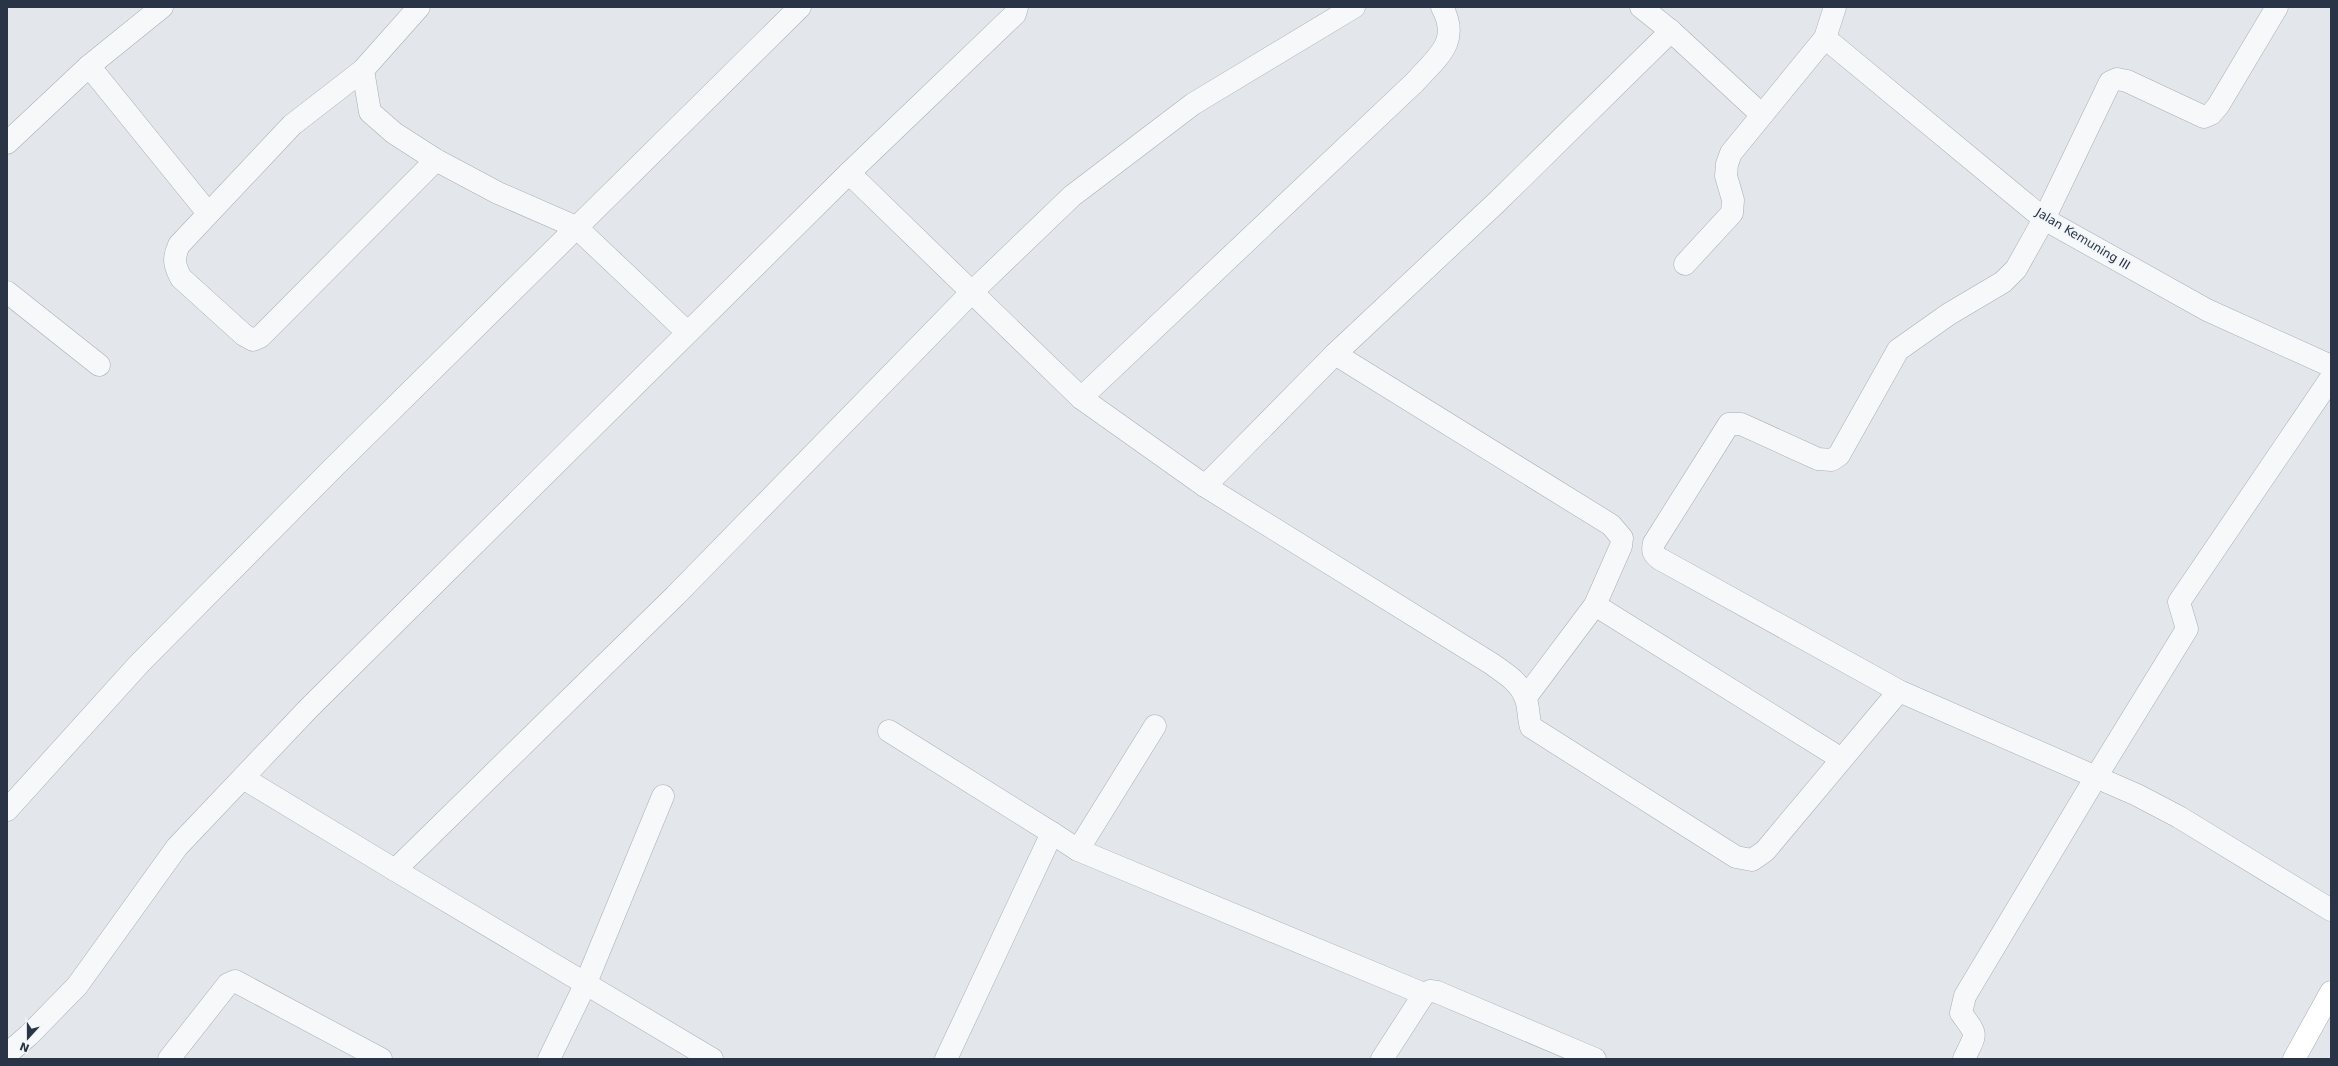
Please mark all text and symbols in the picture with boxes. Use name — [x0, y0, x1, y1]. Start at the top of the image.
street label: Jalan Kemuning III — [2032, 205, 2133, 273]
north arrow — [8, 1018, 48, 1058]
text: N — [18, 1039, 31, 1055]

